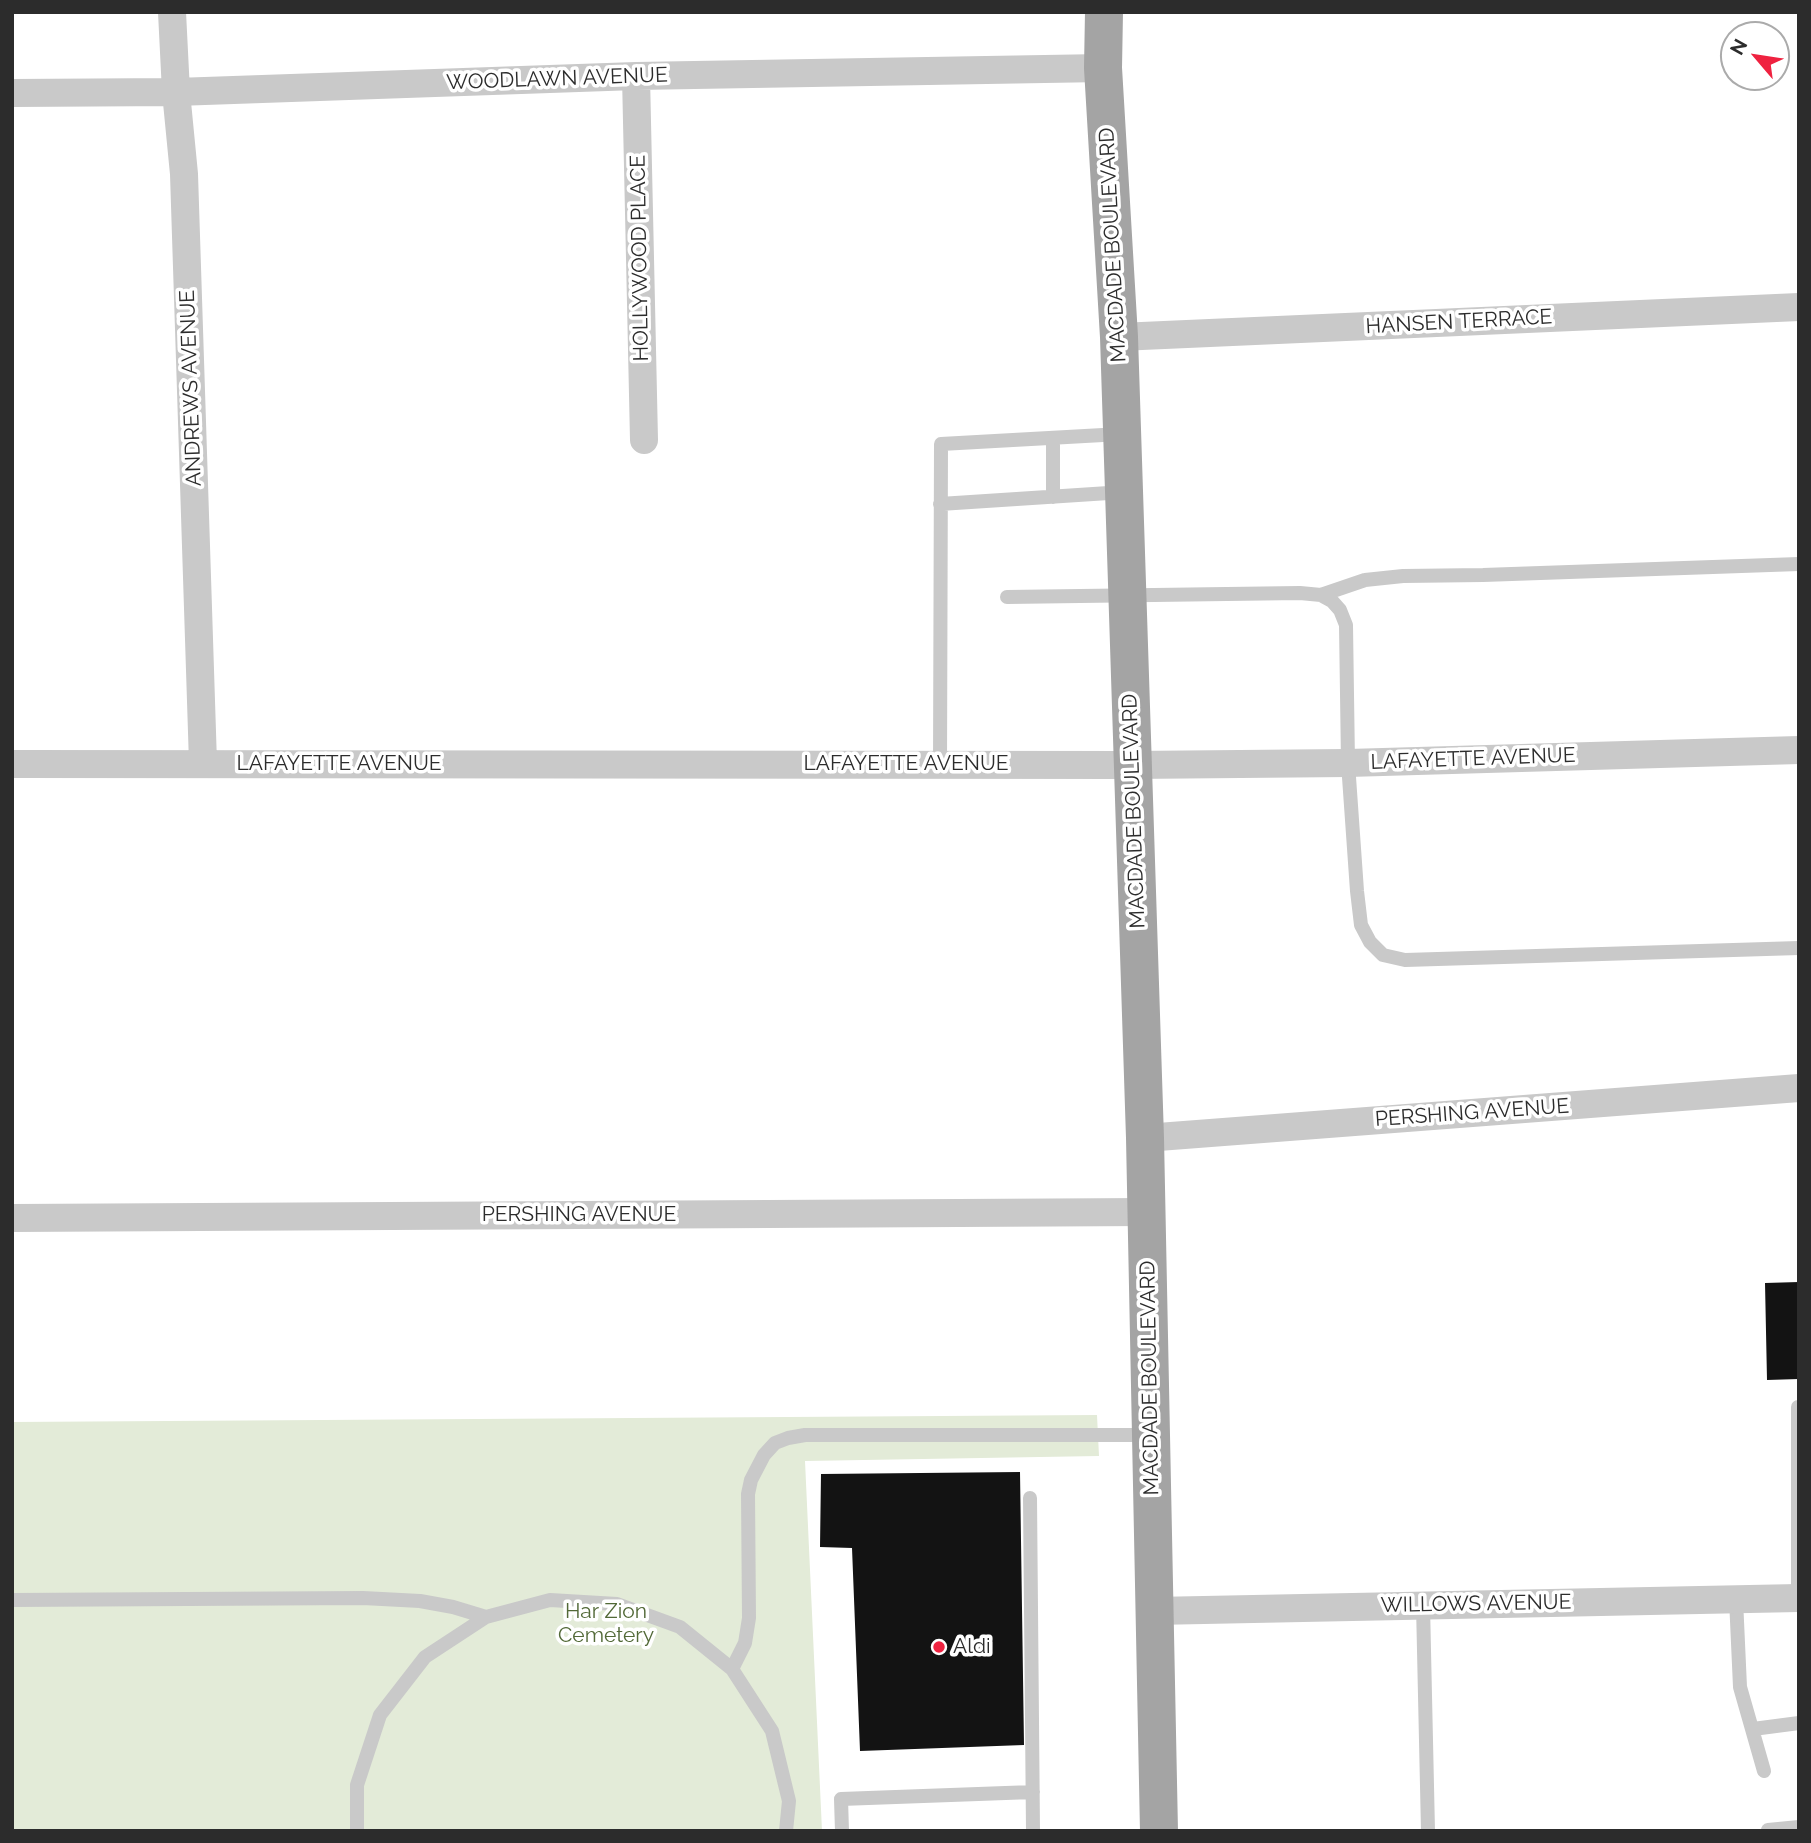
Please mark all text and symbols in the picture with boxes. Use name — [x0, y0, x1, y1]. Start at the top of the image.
north arrow — [1720, 21, 1790, 91]
text: N — [1725, 35, 1752, 58]
street label: WOODLAWN AVENUE — [446, 63, 668, 95]
street label: MACDADE BOULEVARD — [1094, 127, 1132, 363]
street label: HOLLYWOOD PLACE — [626, 155, 654, 361]
street label: ANDREWS AVENUE — [175, 289, 207, 487]
street label: HANSEN TERRACE — [1365, 305, 1553, 339]
street label: MACDADE BOULEVARD — [1117, 693, 1151, 929]
street label: LAFAYETTE AVENUE — [1370, 743, 1576, 775]
street label: LAFAYETTE AVENUE — [236, 751, 442, 777]
street label: LAFAYETTE AVENUE — [803, 751, 1009, 777]
street label: PERSHING AVENUE — [1374, 1094, 1570, 1132]
street label: PERSHING AVENUE — [482, 1202, 676, 1228]
street label: MACDADE BOULEVARD — [1135, 1260, 1165, 1496]
street label: WILLOWS AVENUE — [1380, 1590, 1572, 1618]
park label: Har Zion Cemetery — [558, 1599, 654, 1649]
place label: Aldi — [953, 1634, 991, 1660]
marker: Aldi — [931, 1639, 947, 1655]

